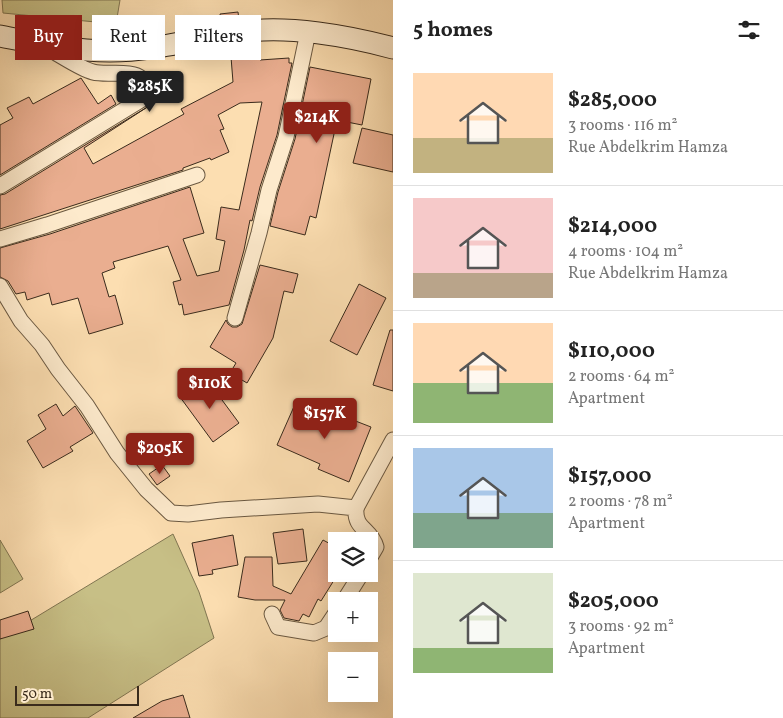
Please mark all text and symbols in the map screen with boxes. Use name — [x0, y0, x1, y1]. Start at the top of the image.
chip: Buy — [15, 15, 82, 60]
chip: Rent — [92, 15, 165, 60]
chip: Filters — [175, 15, 261, 60]
text: 5 homes — [413, 16, 493, 45]
icon: filters — [735, 16, 763, 44]
pin: $285K — [115, 70, 185, 113]
text: $285K — [128, 76, 172, 98]
text: $285,000 — [568, 86, 657, 115]
icon: home — [453, 93, 513, 153]
pin: $214K — [282, 102, 352, 144]
text: $214K — [295, 107, 339, 129]
text: 3 rooms · 116 m² — [568, 115, 677, 137]
text: Rue Abdelkrim Hamza — [568, 137, 728, 159]
text: $214,000 — [568, 212, 657, 241]
icon: home — [453, 218, 513, 278]
text: 4 rooms · 104 m² — [568, 241, 683, 263]
text: Rue Abdelkrim Hamza — [568, 263, 728, 285]
text: $110,000 — [568, 337, 655, 366]
icon: home — [453, 343, 513, 403]
text: 2 rooms · 64 m² — [568, 366, 675, 388]
pin: $110K — [175, 368, 245, 410]
text: $110K — [188, 373, 232, 395]
text: Apartment — [568, 388, 645, 410]
pin: $157K — [290, 398, 360, 440]
text: $157K — [304, 403, 346, 425]
pin: $205K — [125, 432, 195, 475]
text: $205K — [137, 438, 183, 460]
text: $157,000 — [568, 462, 651, 491]
icon: home — [453, 468, 513, 528]
text: 2 rooms · 78 m² — [568, 491, 673, 513]
text: Apartment — [568, 513, 645, 535]
map controls — [328, 532, 378, 702]
button: layers — [328, 532, 378, 582]
text: $205,000 — [568, 587, 659, 616]
button: + — [328, 592, 378, 642]
icon: home — [453, 593, 513, 653]
text: 3 rooms · 92 m² — [568, 616, 674, 638]
text: Apartment — [568, 638, 645, 660]
button: − — [328, 652, 378, 702]
scale bar — [15, 683, 139, 706]
text: 50 m — [22, 685, 52, 704]

